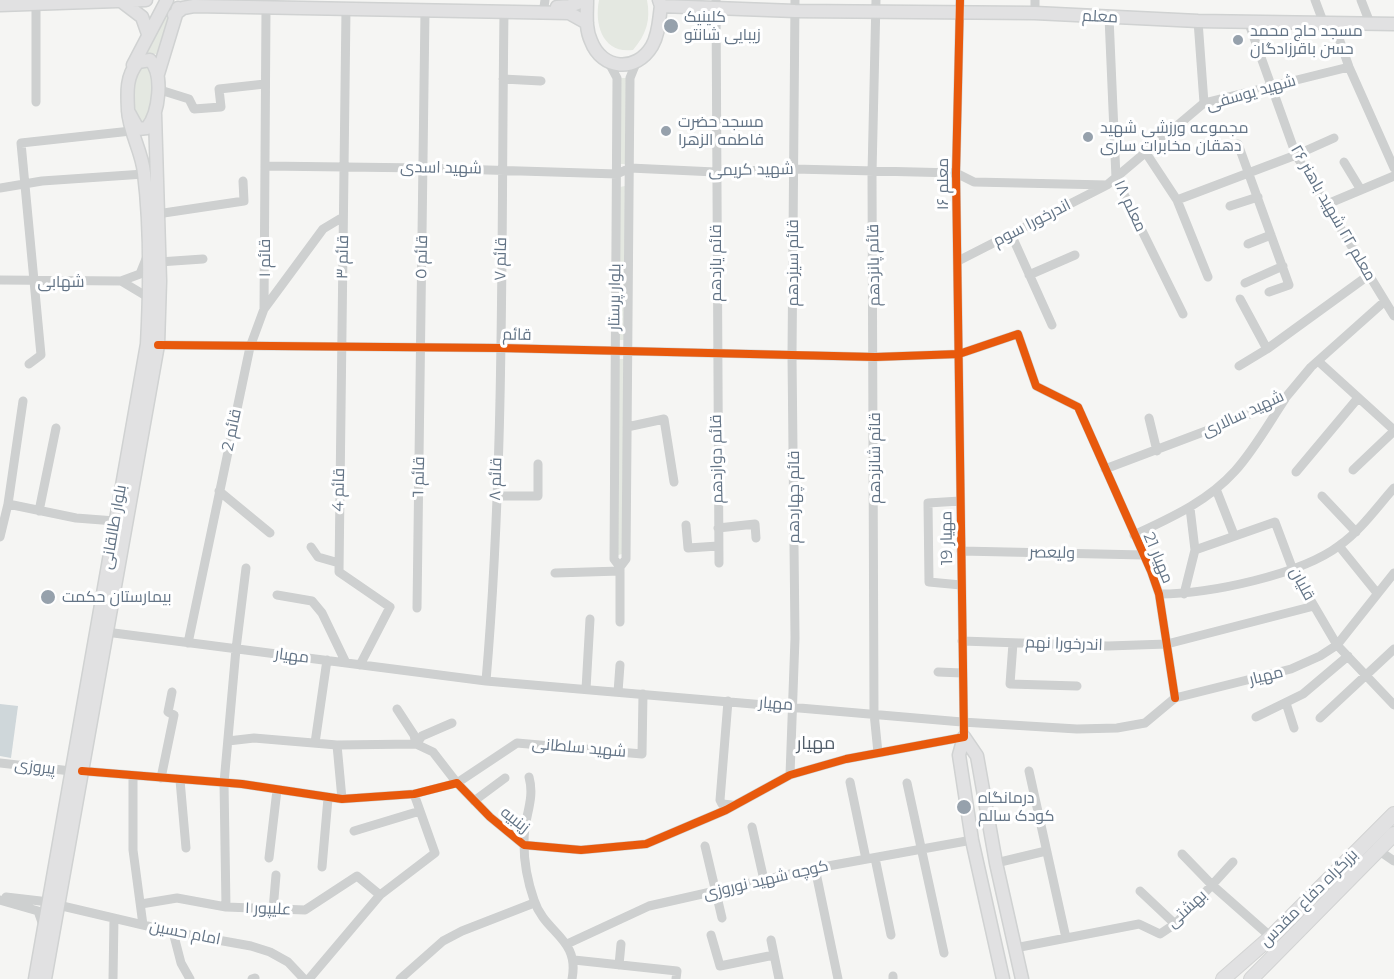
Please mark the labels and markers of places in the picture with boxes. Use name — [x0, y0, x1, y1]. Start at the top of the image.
place label: کلینیک زیبایی شانتو — [684, 7, 761, 45]
marker: کلینیک زیبایی شانتو — [662, 17, 680, 35]
place label: مسجد حاج محمد حسن باقرزادگان — [1250, 21, 1363, 59]
marker: مسجد حاج محمد حسن باقرزادگان — [1231, 33, 1245, 47]
place label: مسجد حضرت فاطمه الزهرا — [678, 112, 764, 150]
place label: مجموعه ورزشی شهید دهقان مخابرات ساری — [1100, 118, 1249, 156]
marker: مسجد حضرت فاطمه الزهرا — [659, 124, 673, 138]
marker: مجموعه ورزشی شهید دهقان مخابرات ساری — [1081, 130, 1095, 144]
place label: بیمارستان حکمت — [62, 587, 171, 607]
marker: بیمارستان حکمت — [39, 588, 57, 606]
place label: درمانگاه کودک سالم — [978, 788, 1055, 826]
marker: درمانگاه کودک سالم — [955, 798, 973, 816]

